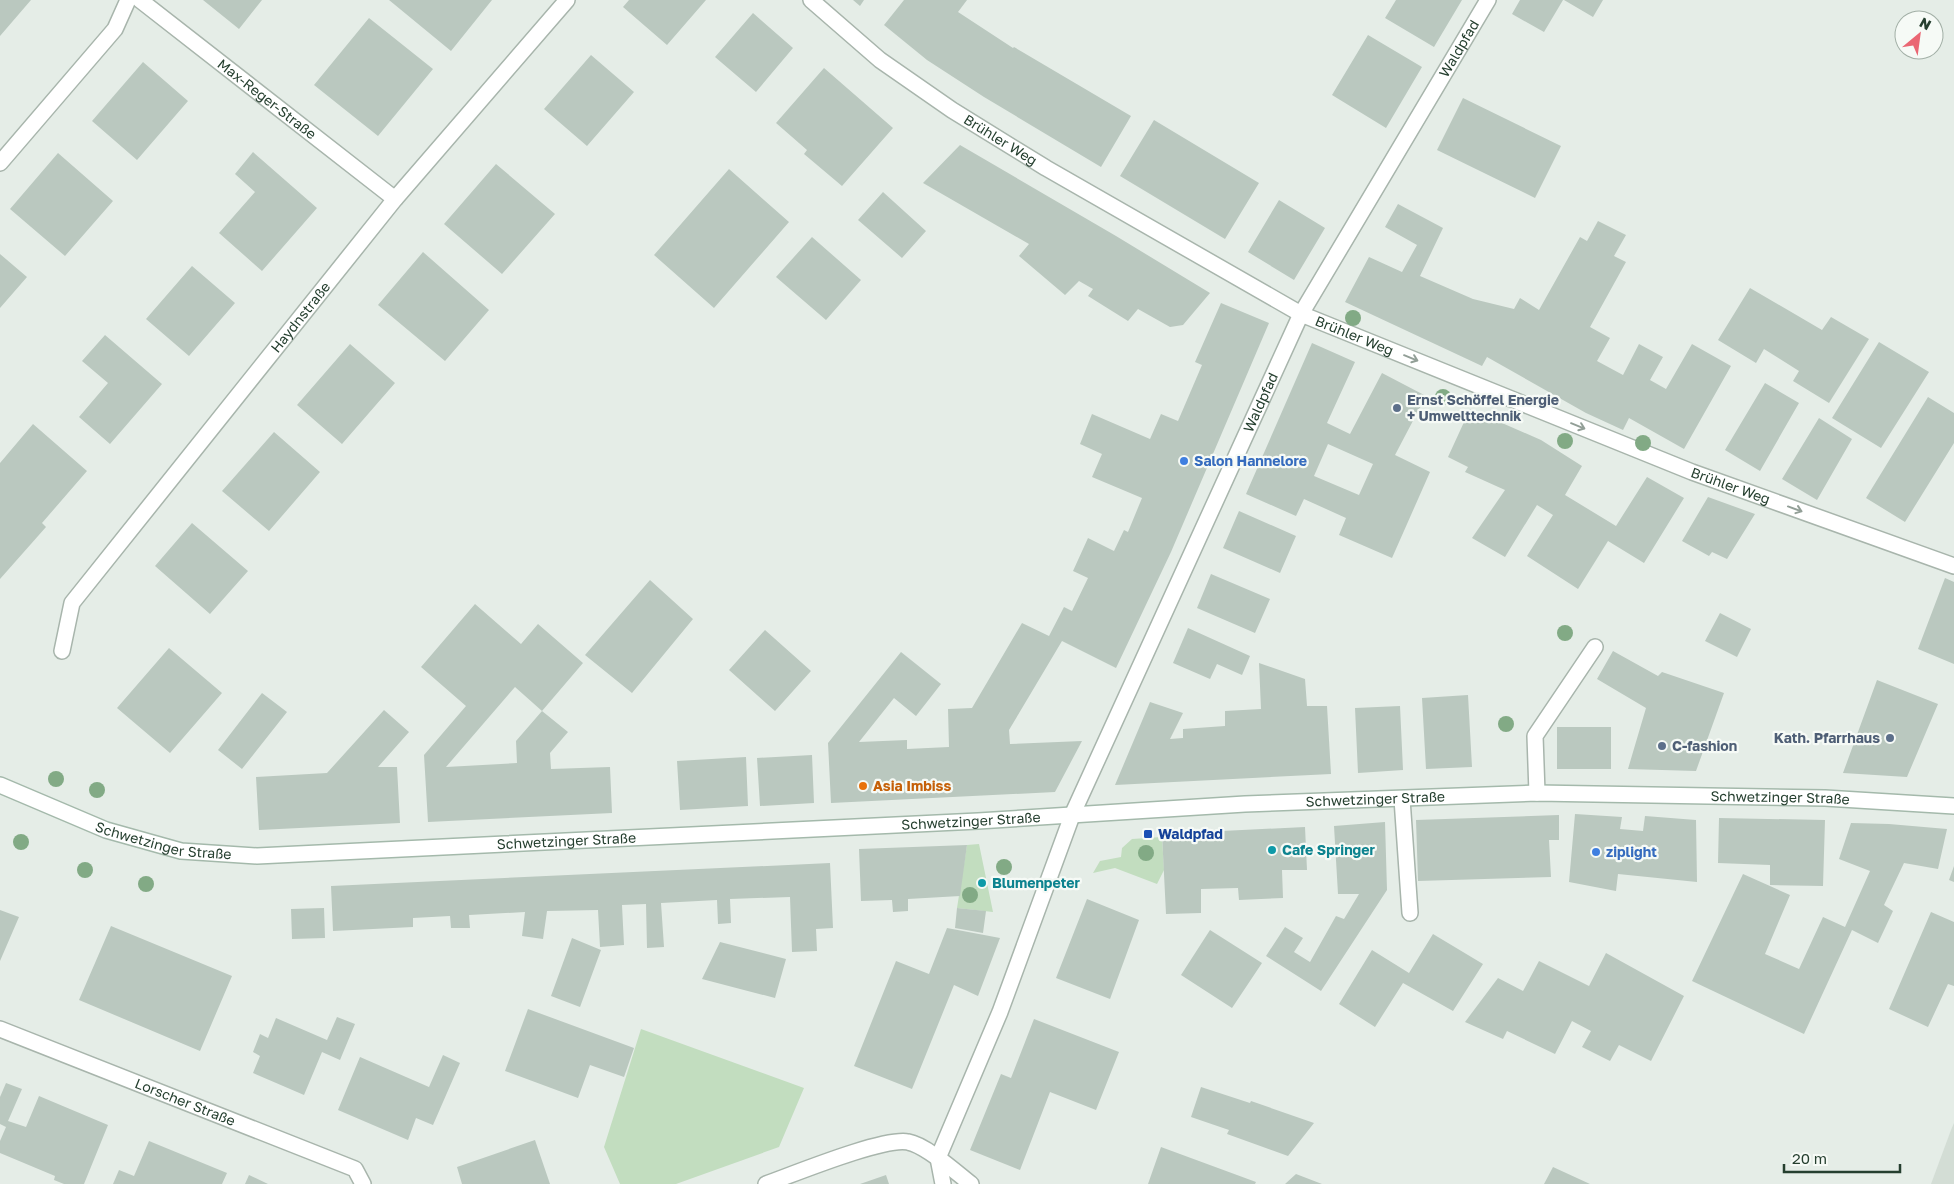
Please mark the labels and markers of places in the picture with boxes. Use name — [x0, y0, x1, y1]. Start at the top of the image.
place label: Ernst Schöffel Energie + Umwelttechnik — [1407, 391, 1559, 424]
marker: Ernst Schöffel Energie + Umwelttechnik — [1391, 402, 1403, 414]
place label: Salon Hannelore — [1194, 452, 1307, 469]
marker: Salon Hannelore — [1178, 455, 1190, 467]
place label: Kath. Pfarrhaus — [1774, 729, 1880, 746]
marker: Kath. Pfarrhaus — [1884, 732, 1896, 744]
place label: C-fashion — [1672, 737, 1737, 754]
marker: C-fashion — [1656, 740, 1668, 752]
place label: Asia Imbiss — [873, 777, 951, 794]
marker: Asia Imbiss — [857, 780, 869, 792]
place label: Waldpfad — [1158, 825, 1223, 842]
marker: Waldpfad — [1142, 828, 1154, 840]
place label: Cafe Springer — [1282, 841, 1375, 858]
place label: ziplight — [1606, 843, 1657, 860]
marker: Cafe Springer — [1266, 844, 1278, 856]
marker: ziplight — [1590, 846, 1602, 858]
place label: Blumenpeter — [992, 874, 1081, 891]
marker: Blumenpeter — [976, 877, 988, 889]

